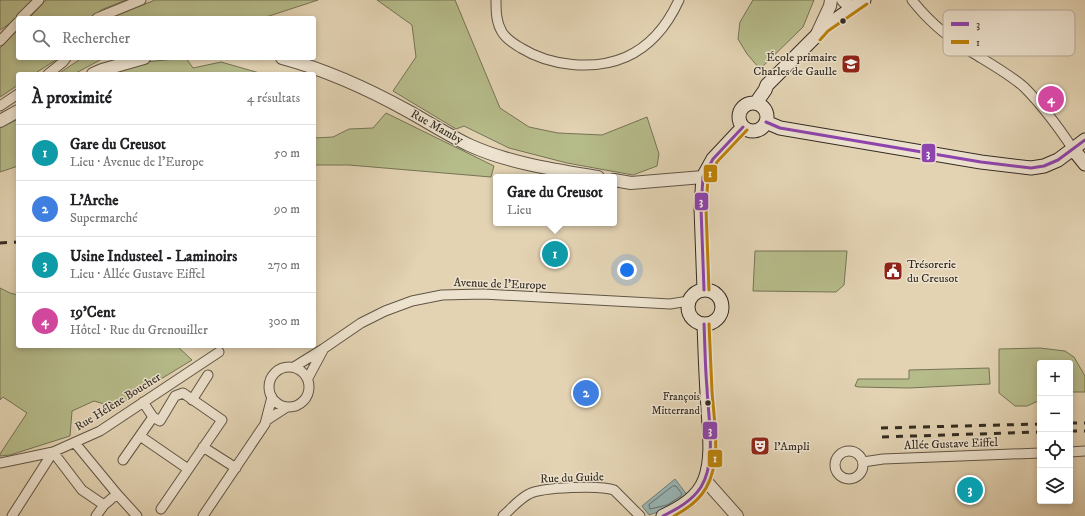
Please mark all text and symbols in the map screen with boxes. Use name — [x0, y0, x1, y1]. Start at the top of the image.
legend — [943, 10, 1075, 56]
search box — [16, 16, 316, 60]
unlabelled marker — [838, 16, 848, 26]
text: 3 — [976, 18, 980, 32]
icon: search — [30, 27, 52, 49]
text: Rechercher — [62, 29, 130, 48]
text: 1 — [976, 36, 980, 50]
place label: École primaire Charles de Gaulle — [753, 50, 837, 79]
school or university icon: École primaire Charles de Gaulle — [840, 53, 862, 75]
pin: 4 — [1038, 84, 1064, 114]
text: À proximité — [32, 87, 112, 109]
text: 4 résultats — [247, 90, 300, 106]
street label: Rue Mamby — [408, 106, 466, 148]
text: Gare du Creusot — [70, 135, 166, 154]
line badge: 3 — [921, 143, 936, 163]
text: 1 — [43, 145, 47, 161]
text: 50 m — [274, 145, 300, 161]
text: 3 — [926, 147, 930, 161]
text: Lieu · Avenue de l'Europe — [70, 154, 204, 170]
line badge: 1 — [703, 164, 718, 183]
text: 1 — [708, 167, 712, 181]
popup — [493, 174, 617, 226]
text: Gare du Creusot — [507, 183, 603, 202]
text: L'Arche — [70, 191, 119, 210]
line badge: 3 — [694, 192, 709, 211]
text: 3 — [699, 195, 703, 209]
text: 2 — [42, 201, 48, 217]
text: 90 m — [274, 201, 300, 217]
text: Lieu — [507, 202, 531, 218]
text: Supermarché — [70, 210, 138, 226]
pin: 1 — [542, 239, 568, 269]
text: Usine Industeel - Laminoirs — [70, 247, 237, 266]
text: 3 — [43, 257, 47, 273]
text: 270 m — [268, 257, 300, 273]
place label: Trésorerie du Creusot — [907, 257, 958, 286]
your location — [617, 260, 637, 280]
public building icon: Trésorerie du Creusot — [882, 260, 904, 282]
text: Lieu · Allée Gustave Eiffel — [70, 266, 205, 282]
street label: Avenue de l'Europe — [453, 275, 547, 293]
text: 19'Cent — [70, 303, 116, 322]
text: 4 — [41, 313, 49, 329]
text: 300 m — [269, 313, 300, 329]
text: Hôtel · Rue du Grenouiller — [70, 322, 208, 338]
map controls — [1037, 360, 1073, 504]
button: + — [1037, 360, 1073, 396]
street label: Rue Hélène Boucher — [72, 369, 164, 434]
pin: 2 — [573, 378, 599, 408]
place label: François Mitterrand — [651, 390, 701, 418]
button: − — [1037, 396, 1073, 432]
marker: François Mitterrand — [703, 398, 713, 408]
line badge: 3 — [702, 421, 718, 440]
text: 3 — [708, 424, 712, 438]
button: locate — [1037, 432, 1073, 468]
theatre icon: l'Ampli — [749, 435, 771, 457]
street label: Allée Gustave Eiffel — [904, 435, 999, 453]
place label: l'Ampli — [774, 439, 810, 454]
line badge: 1 — [707, 449, 723, 468]
text: 1 — [713, 452, 717, 466]
button: layers — [1037, 468, 1073, 504]
street label: Rue du Guide — [540, 469, 604, 487]
pin: 3 — [957, 475, 983, 505]

